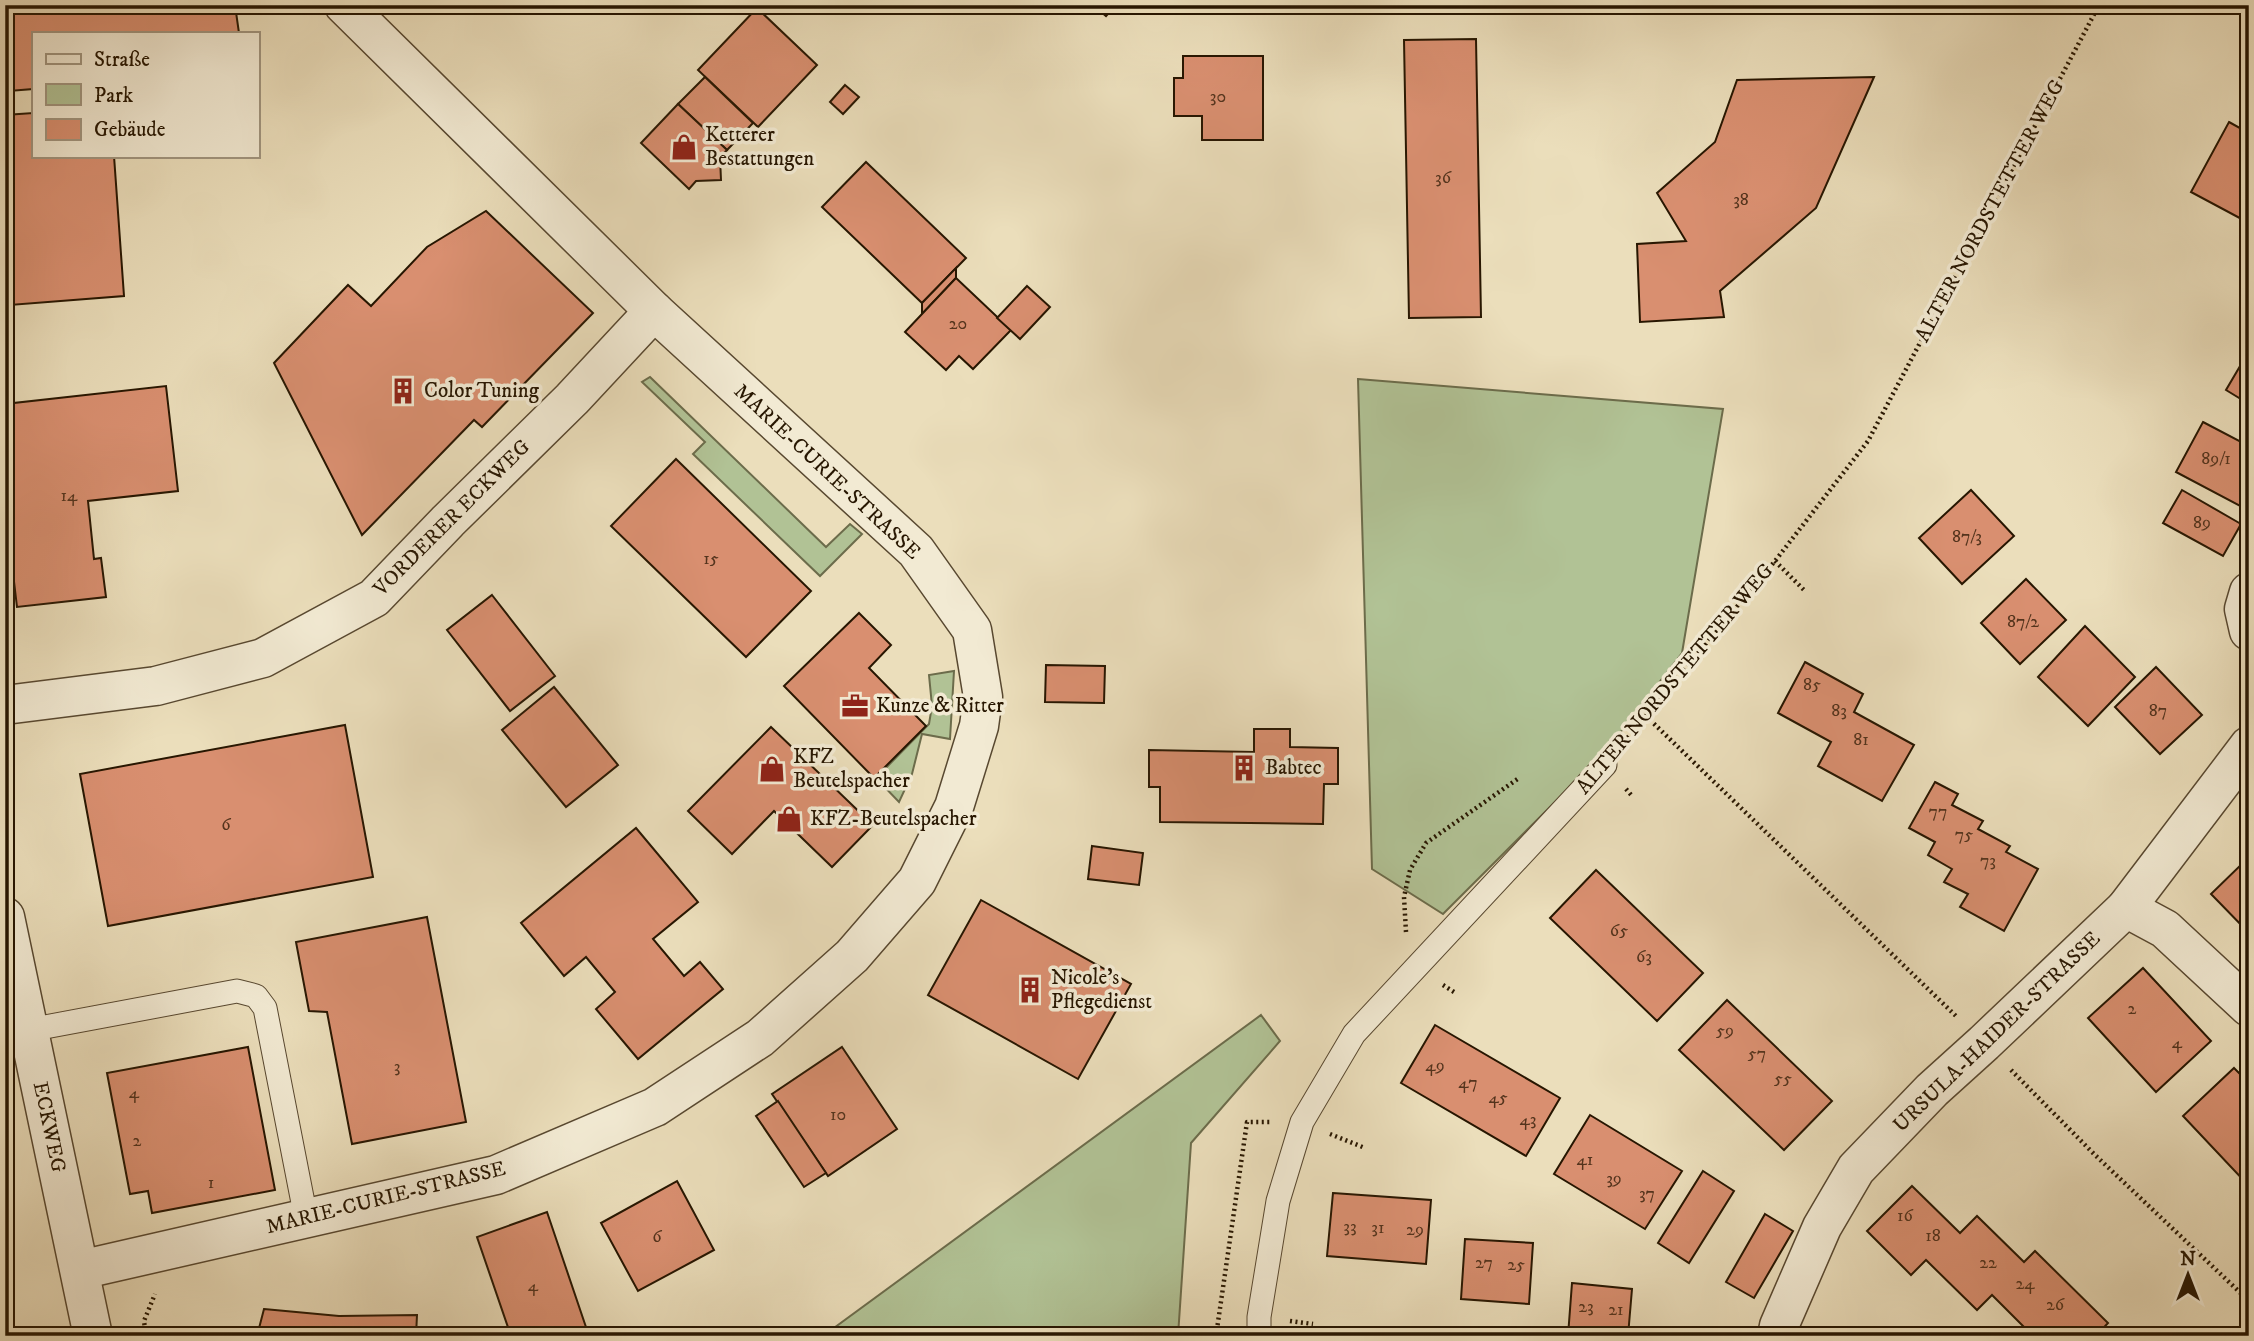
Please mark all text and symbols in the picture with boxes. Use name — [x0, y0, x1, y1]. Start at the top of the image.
legend — [32, 32, 259, 158]
text: Straße — [94, 47, 150, 73]
street label: ALTER NORDSTETTER WEG — [1910, 75, 2071, 347]
text: Park — [94, 83, 134, 109]
house number: 30 — [1210, 86, 1226, 108]
text: Gebäude — [94, 117, 166, 143]
place label: Ketterer Bestattungen — [705, 122, 814, 172]
shop icon: Ketterer Bestattungen — [669, 132, 699, 162]
house number: 36 — [1435, 167, 1452, 189]
house number: 38 — [1733, 189, 1749, 211]
house number: 20 — [949, 313, 967, 335]
building icon: Color Tuning — [388, 376, 418, 406]
place label: Color Tuning — [424, 378, 540, 404]
street label: MARIE-CURIE-STRASSE — [728, 379, 926, 565]
street label: VORDERER ECKWEG — [367, 434, 536, 603]
house number: 89/1 — [2201, 448, 2231, 470]
house number: 14 — [61, 485, 78, 507]
house number: 89 — [2193, 512, 2211, 534]
house number: 87/3 — [1952, 526, 1982, 548]
house number: 15 — [703, 548, 719, 570]
street label: ALTER NORDSTETTER WEG — [1571, 558, 1780, 800]
house number: 87/2 — [2007, 611, 2039, 633]
house number: 85 — [1803, 674, 1821, 696]
office icon: Kunze & Ritter — [840, 691, 870, 721]
place label: Kunze & Ritter — [876, 693, 1004, 719]
house number: 83 — [1831, 700, 1847, 722]
house number: 87 — [2149, 700, 2167, 722]
house number: 81 — [1853, 729, 1869, 751]
place label: KFZ Beutelspacher — [793, 744, 910, 794]
building icon: Babtec — [1229, 753, 1259, 783]
shop icon: KFZ Beutelspacher — [757, 754, 787, 784]
place label: Babtec — [1265, 755, 1322, 781]
house number: 77 — [1929, 801, 1947, 823]
shop icon: KFZ-Beutelspacher — [774, 804, 804, 834]
place label: KFZ-Beutelspacher — [810, 806, 977, 832]
house number: 6 — [221, 814, 231, 836]
house number: 75 — [1955, 824, 1973, 846]
house number: 73 — [1980, 850, 1996, 872]
house number: 65 — [1610, 920, 1628, 942]
street label: URSULA-HAIDER-STRASSE — [1888, 926, 2106, 1138]
house number: 63 — [1636, 946, 1652, 968]
place label: Nicole's Pflegedienst — [1051, 965, 1152, 1015]
building icon: Nicole's Pflegedienst — [1015, 975, 1045, 1005]
house number: 2 — [2128, 998, 2137, 1020]
house number: 59 — [1716, 1020, 1734, 1042]
house number: 4 — [2172, 1032, 2183, 1054]
house number: 57 — [1748, 1043, 1766, 1065]
house number: 49 — [1425, 1055, 1445, 1077]
house number: 3 — [394, 1056, 400, 1078]
house number: 55 — [1774, 1068, 1792, 1090]
house number: 47 — [1458, 1072, 1478, 1094]
street label: ECKWEG — [27, 1079, 71, 1175]
house number: 4 — [129, 1082, 140, 1104]
house number: 45 — [1488, 1087, 1508, 1109]
house number: 10 — [830, 1104, 846, 1126]
house number: 43 — [1519, 1109, 1537, 1131]
house number: 2 — [133, 1130, 142, 1152]
house number: 41 — [1577, 1149, 1593, 1171]
street label: MARIE-CURIE-STRASSE — [264, 1156, 509, 1240]
house number: 39 — [1606, 1168, 1622, 1190]
house number: 1 — [208, 1172, 214, 1194]
house number: 37 — [1639, 1183, 1655, 1205]
house number: 16 — [1897, 1205, 1914, 1227]
house number: 33 — [1343, 1216, 1357, 1238]
house number: 31 — [1371, 1217, 1385, 1239]
house number: 29 — [1406, 1219, 1424, 1241]
house number: 18 — [1925, 1225, 1941, 1247]
house number: 6 — [652, 1226, 662, 1248]
north arrow — [2152, 1240, 2222, 1310]
text: N — [2180, 1248, 2196, 1271]
house number: 27 — [1475, 1252, 1493, 1274]
house number: 22 — [1979, 1252, 1997, 1274]
house number: 25 — [1507, 1254, 1525, 1276]
house number: 24 — [2015, 1273, 2035, 1295]
house number: 4 — [528, 1275, 539, 1297]
house number: 26 — [2046, 1294, 2065, 1316]
house number: 23 — [1578, 1296, 1594, 1318]
house number: 21 — [1608, 1299, 1624, 1321]

